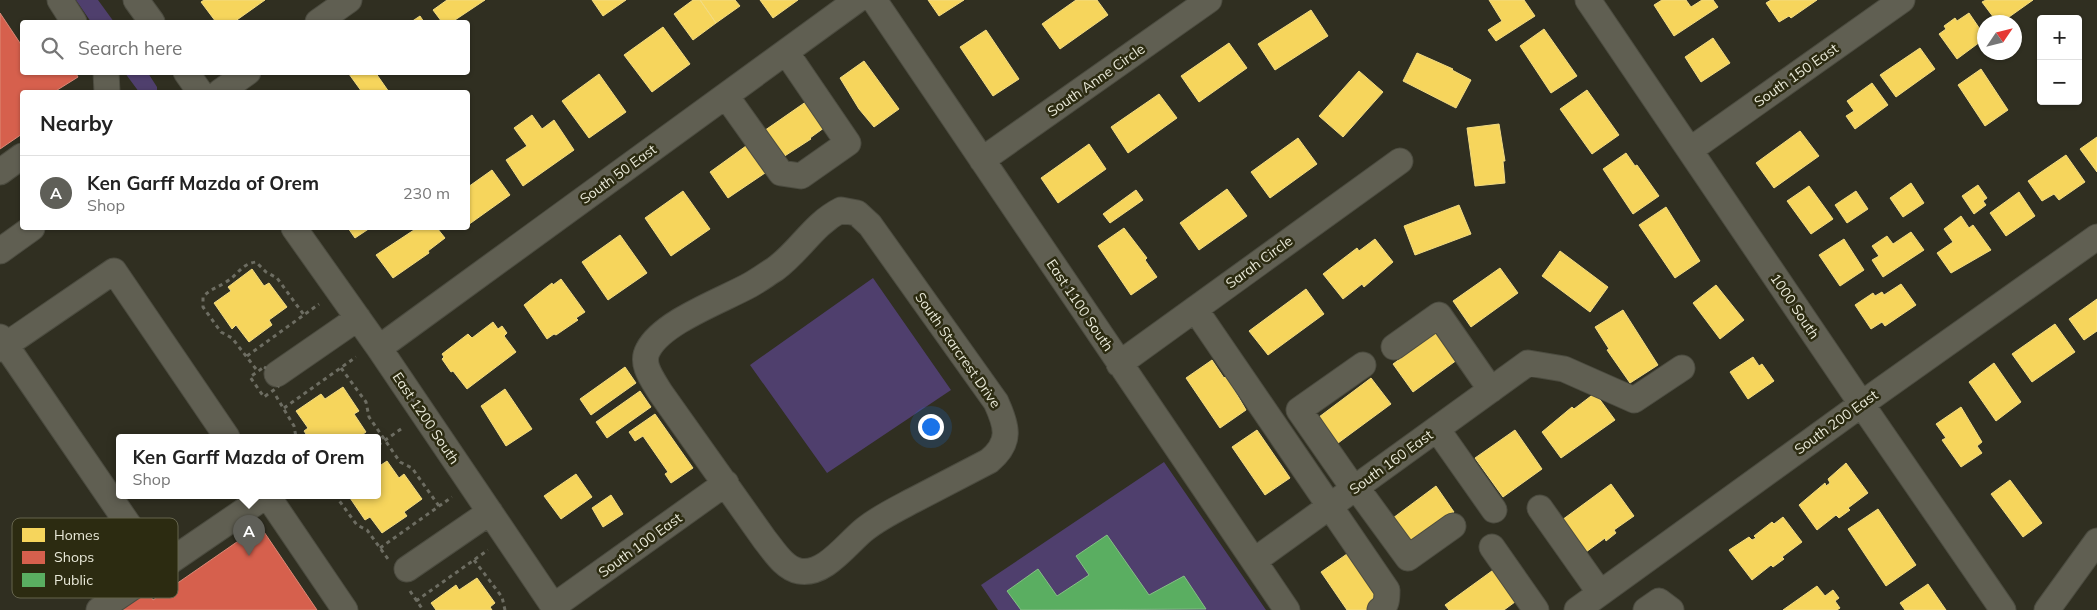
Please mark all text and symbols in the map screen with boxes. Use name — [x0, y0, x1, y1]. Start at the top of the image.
north arrow — [1977, 15, 2022, 60]
map controls — [2037, 15, 2082, 105]
button: + — [2037, 15, 2082, 60]
search box — [20, 20, 470, 75]
icon: search — [38, 34, 66, 62]
text: Search here — [78, 36, 182, 60]
street label: South 150 East — [1750, 39, 1842, 111]
street label: South Anne Circle — [1044, 40, 1148, 120]
button: − — [2037, 60, 2082, 105]
text: Nearby — [40, 110, 113, 136]
street label: South 50 East — [576, 140, 660, 208]
text: Ken Garff Mazda of Orem — [87, 171, 319, 195]
text: A — [50, 183, 62, 203]
text: 230 m — [403, 183, 450, 203]
text: Shop — [87, 195, 125, 215]
street label: Sarah Circle — [1222, 232, 1296, 292]
street label: East 1100 South — [1043, 256, 1117, 354]
street label: 1000 South — [1767, 270, 1823, 342]
street label: South Starcrest Drive — [911, 289, 1005, 411]
street label: East 1200 South — [389, 369, 463, 467]
street label: South 200 East — [1791, 386, 1881, 458]
your location — [918, 414, 944, 440]
street label: South 160 East — [1346, 426, 1436, 498]
popup — [116, 434, 381, 499]
text: Ken Garff Mazda of Orem — [132, 445, 365, 469]
text: Shop — [132, 469, 171, 489]
street label: South 100 East — [595, 509, 685, 581]
pin: A — [233, 515, 265, 556]
legend — [12, 518, 178, 598]
text: Homes — [54, 526, 100, 544]
text: Shops — [54, 548, 94, 566]
text: Public — [54, 571, 93, 589]

